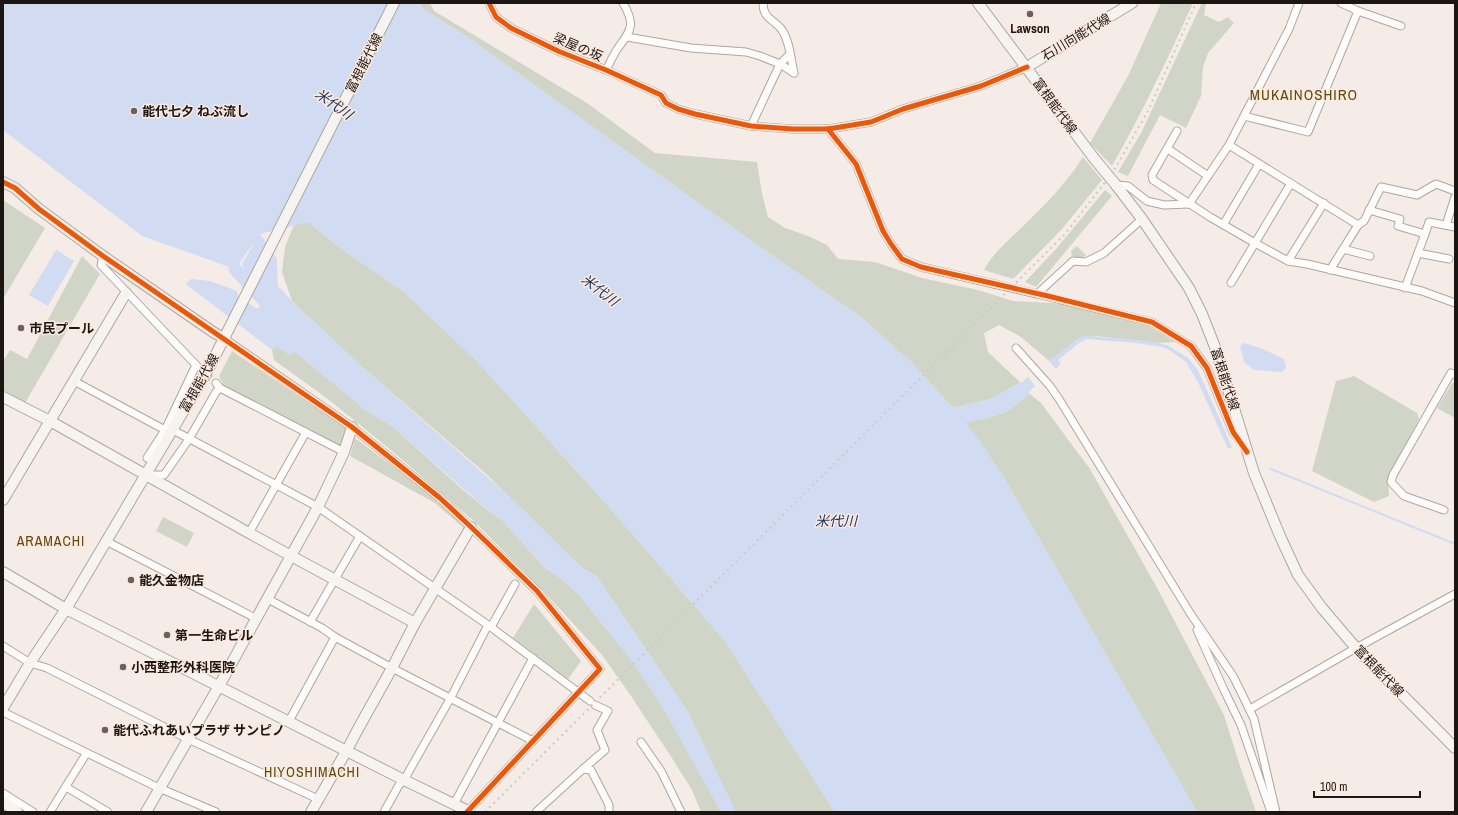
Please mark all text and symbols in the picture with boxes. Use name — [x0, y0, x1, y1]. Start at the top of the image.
marker: Lawson — [1025, 9, 1035, 19]
street label: 石川向能代線 — [1038, 10, 1114, 64]
place label: Lawson — [1010, 20, 1050, 37]
street label: 梁屋の坂 — [551, 29, 605, 65]
street label: 富根能代線 — [342, 30, 386, 96]
street label: 富根能代線 — [1029, 75, 1081, 137]
district label: MUKAINOSHIRO — [1250, 84, 1358, 105]
water label: 米代川 — [312, 85, 358, 125]
place label: 能代七夕 ねぶ流し — [142, 103, 249, 120]
marker: 能代七夕 ねぶ流し — [129, 106, 139, 116]
water label: 米代川 — [578, 270, 624, 311]
place label: 市民プール — [29, 320, 94, 337]
marker: 市民プール — [16, 323, 26, 333]
street label: 富根能代線 — [1207, 345, 1243, 413]
street label: 富根能代線 — [175, 351, 223, 415]
water label: 米代川 — [815, 512, 859, 530]
district label: ARAMACHI — [16, 532, 85, 550]
place label: 能久金物店 — [139, 572, 204, 589]
marker: 能久金物店 — [126, 575, 136, 585]
place label: 第一生命ビル — [175, 627, 253, 644]
marker: 第一生命ビル — [162, 630, 172, 640]
street label: 富根能代線 — [1350, 642, 1408, 700]
place label: 小西整形外科医院 — [131, 659, 235, 676]
marker: 小西整形外科医院 — [118, 662, 128, 672]
place label: 能代ふれあいプラザ サンピノ — [113, 722, 285, 739]
marker: 能代ふれあいプラザ サンピノ — [100, 725, 110, 735]
district label: HIYOSHIMACHI — [264, 763, 360, 781]
scale bar — [1314, 773, 1420, 799]
text: 100 m — [1320, 779, 1347, 795]

